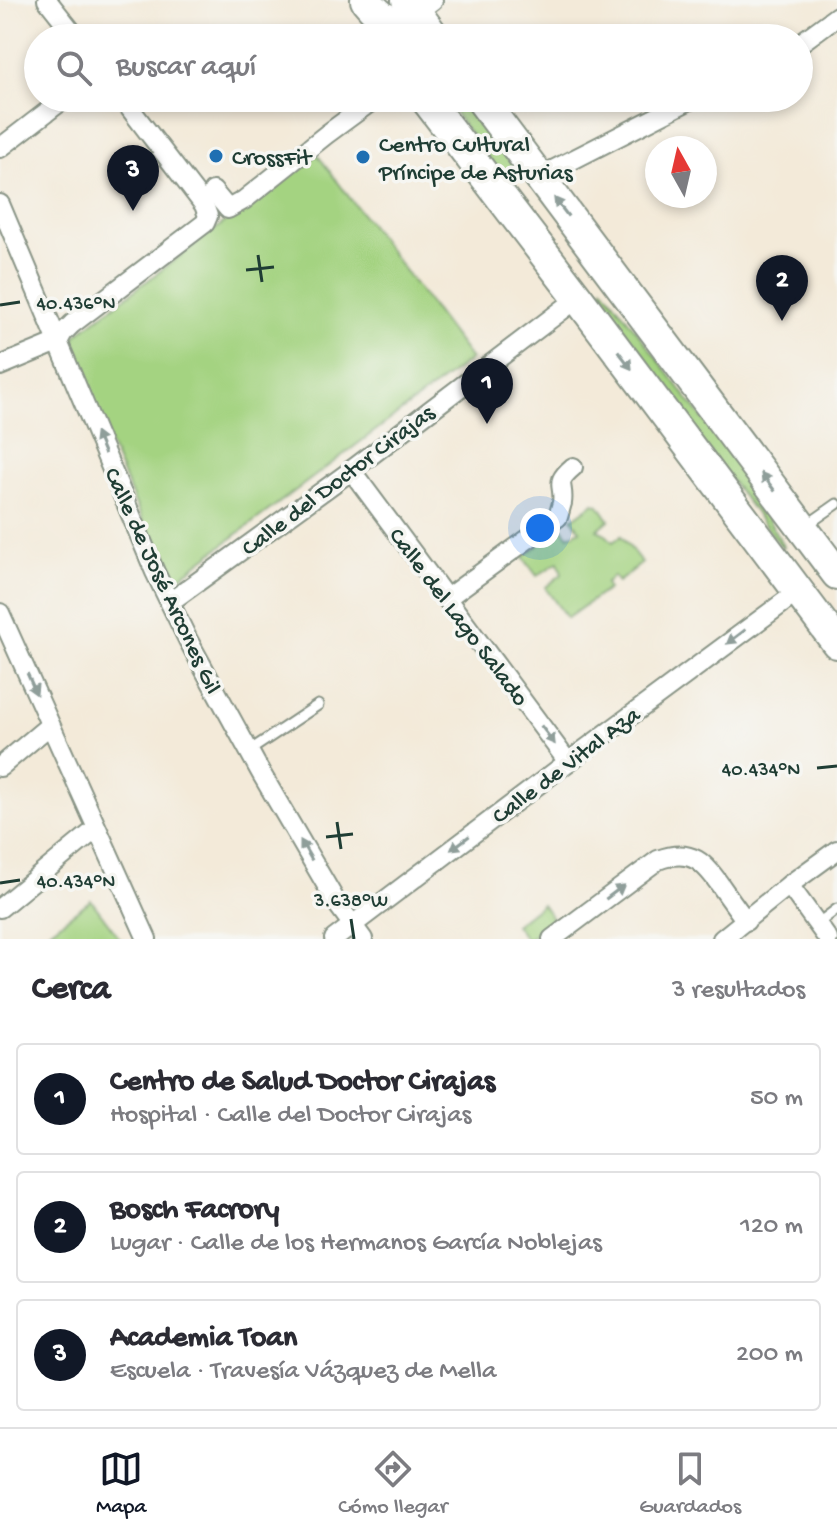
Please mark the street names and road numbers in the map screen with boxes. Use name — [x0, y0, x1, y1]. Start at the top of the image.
street label: Calle del Doctor Cirajas — [237, 399, 442, 564]
street label: Calle de José Arcones Gil — [96, 464, 226, 699]
street label: Calle del Lago Salado — [381, 523, 534, 713]
street label: Calle de Vital Aza — [487, 701, 647, 832]

